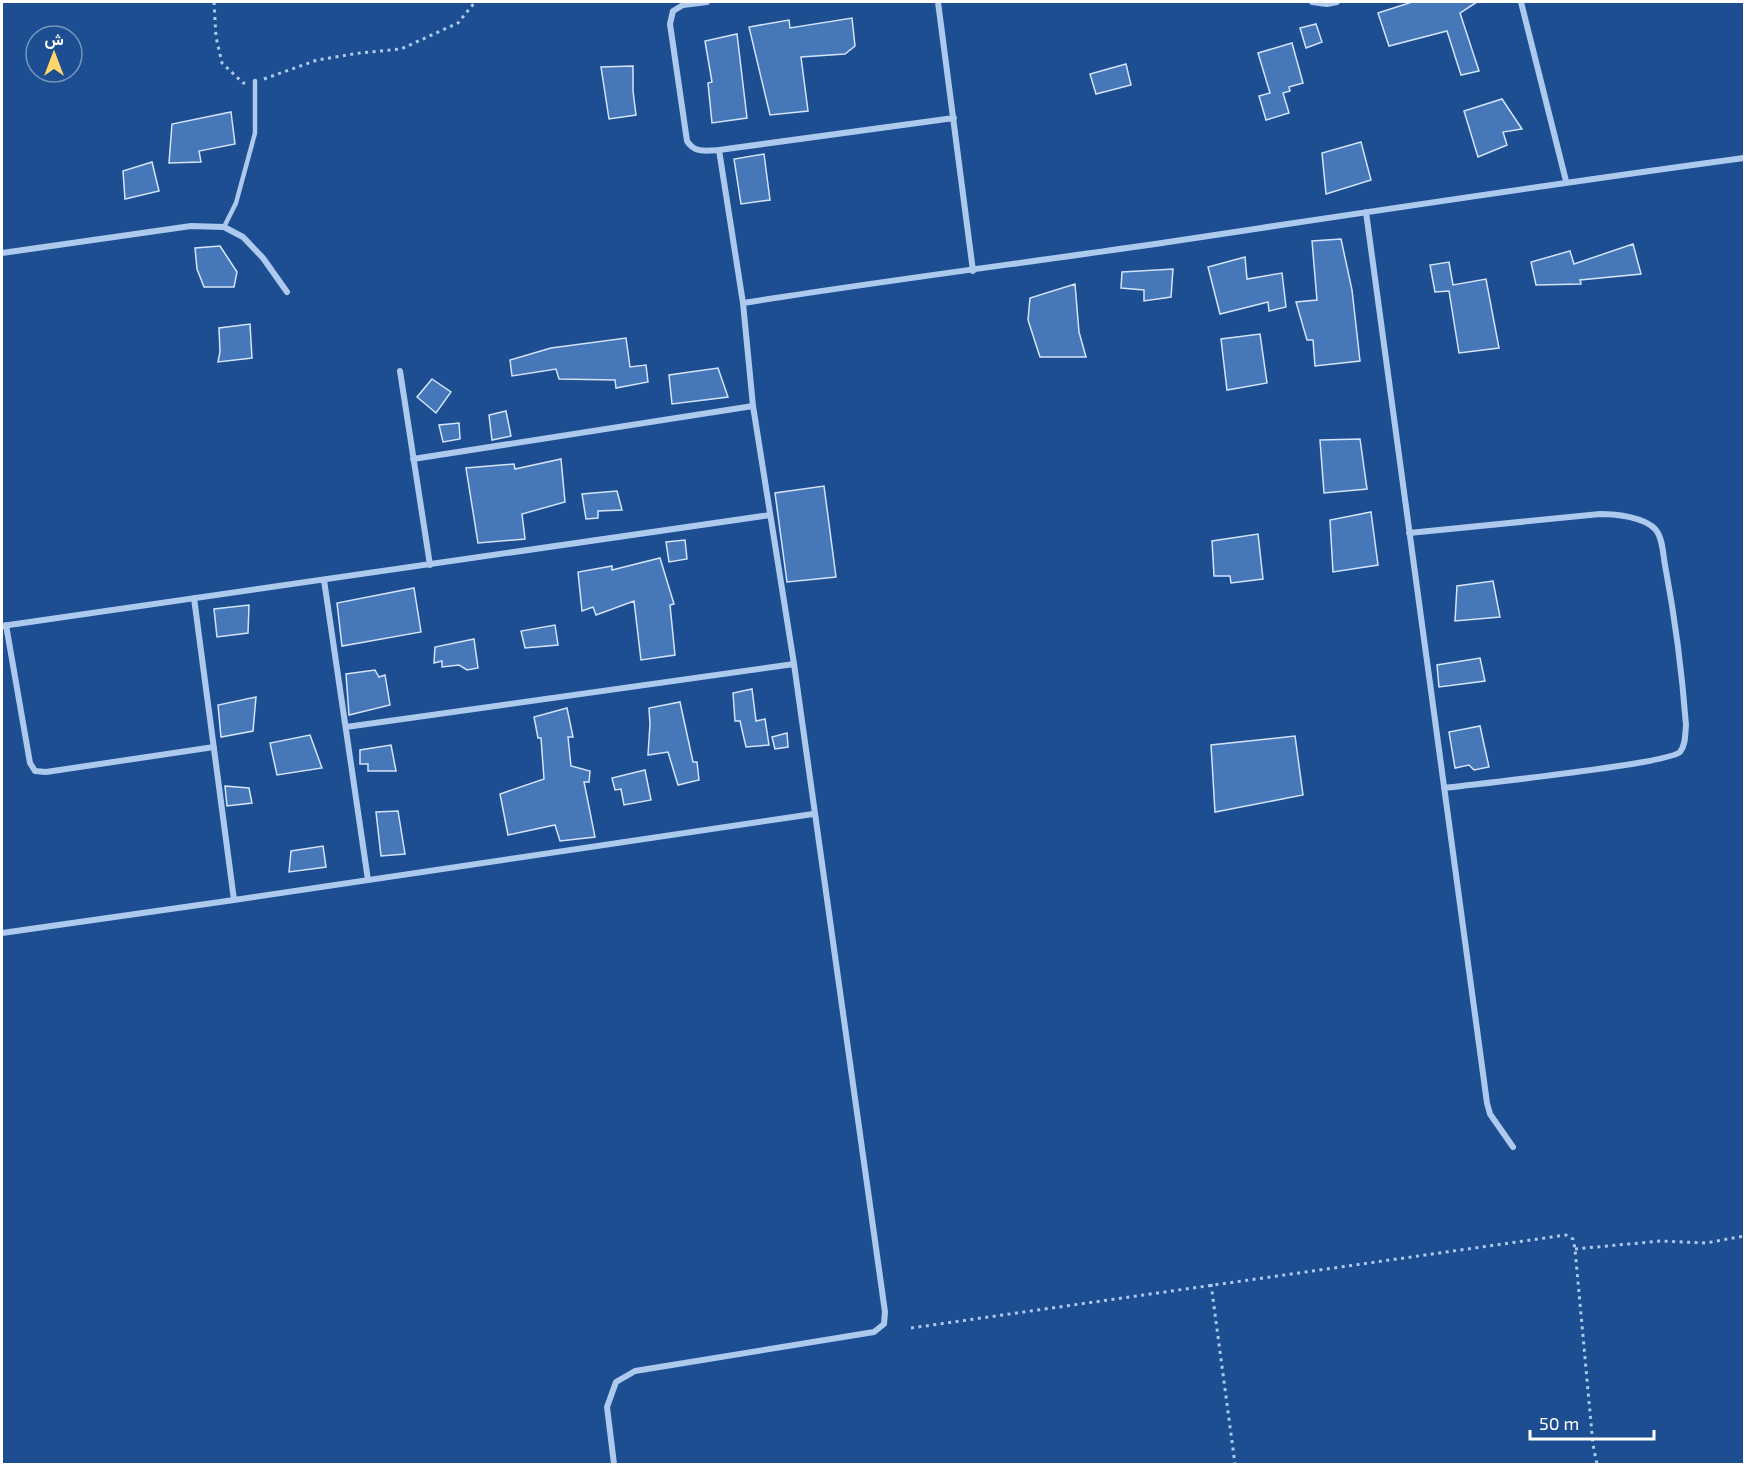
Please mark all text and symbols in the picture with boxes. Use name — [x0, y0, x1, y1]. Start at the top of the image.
north arrow — [24, 24, 84, 84]
text: ش — [44, 29, 64, 49]
scale bar — [1530, 1403, 1654, 1441]
text: 50 m — [1539, 1412, 1579, 1434]

